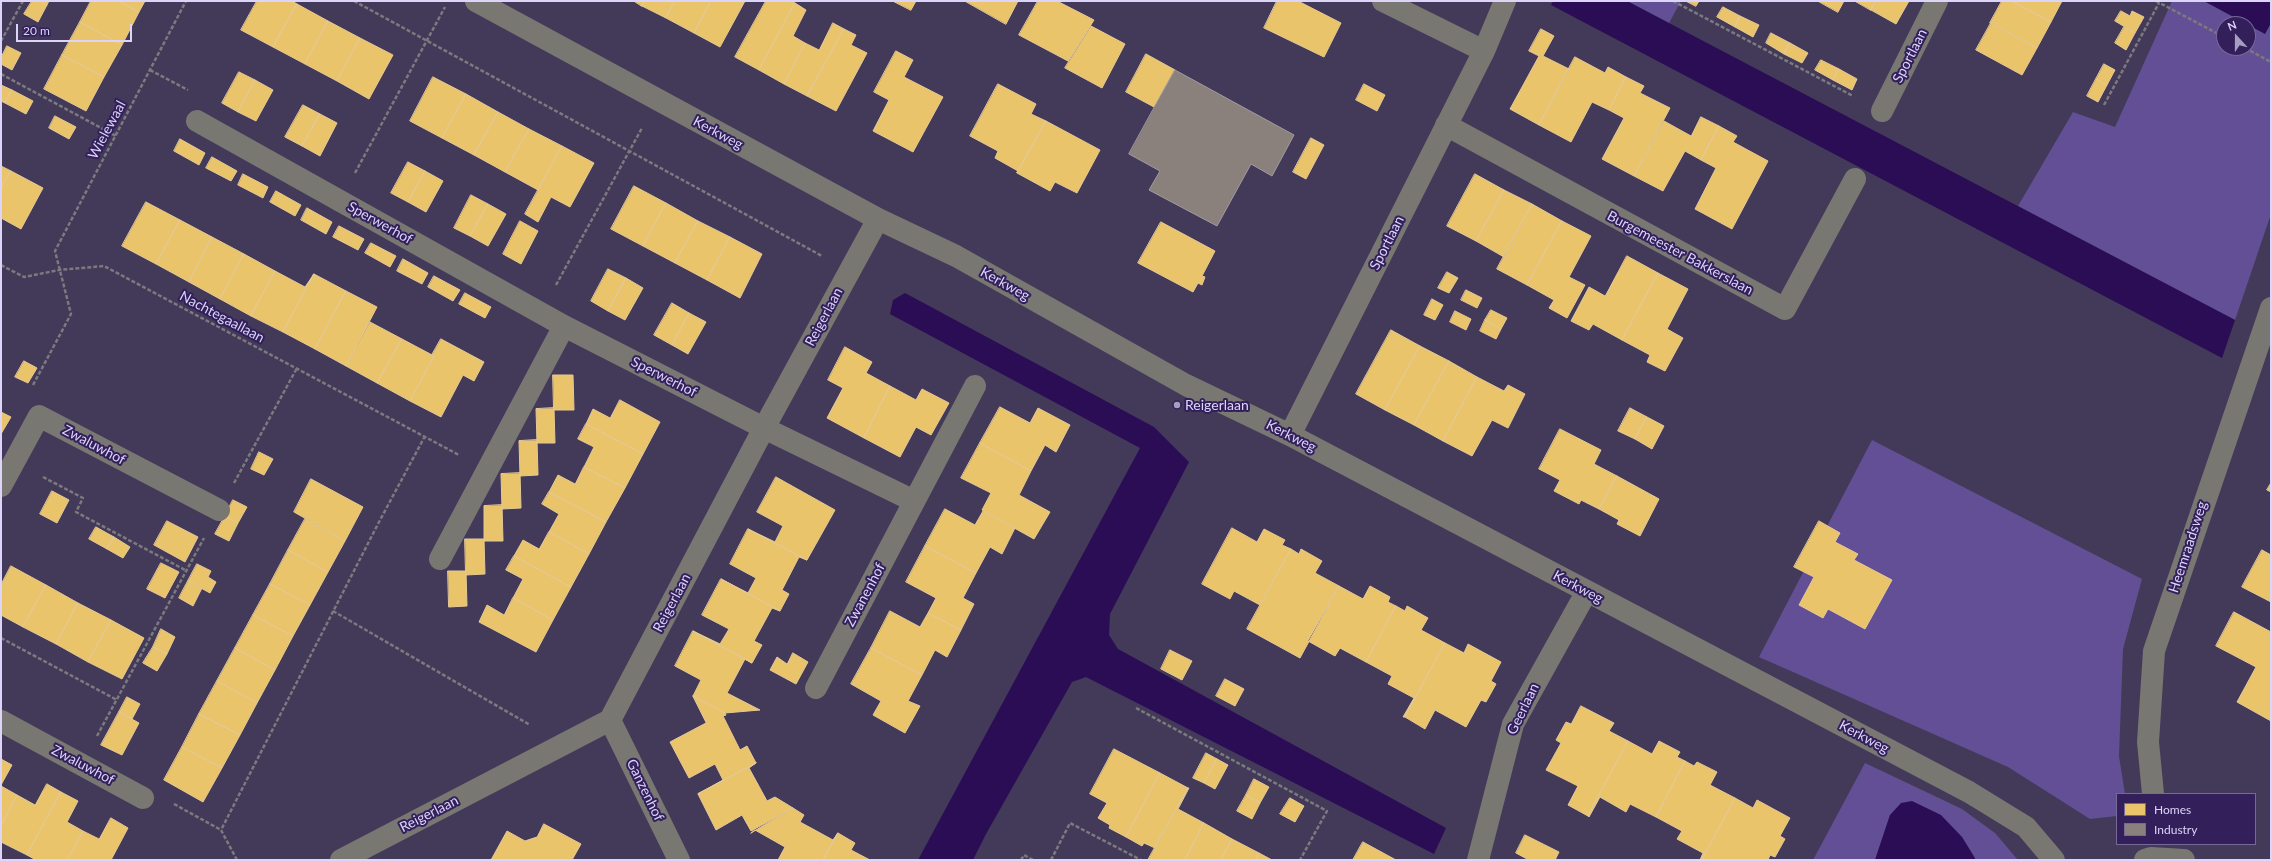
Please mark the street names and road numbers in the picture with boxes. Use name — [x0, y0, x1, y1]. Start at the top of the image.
street label: Sportlaan — [1889, 26, 1931, 86]
street label: Wielewaal — [85, 98, 129, 162]
street label: Kerkweg — [690, 113, 746, 153]
street label: Sperwerhof — [345, 198, 415, 248]
street label: Burgemeester Bakkerslaan — [1604, 207, 1756, 299]
street label: Sportlaan — [1366, 213, 1408, 273]
street label: Kerkweg — [977, 264, 1033, 304]
street label: Reigerlaan — [802, 285, 846, 349]
street label: Nachtegaallaan — [177, 288, 267, 346]
street label: Sperwerhof — [628, 353, 700, 401]
street label: Kerkweg — [1263, 416, 1319, 456]
street label: Zwaluwhof — [60, 421, 128, 469]
street label: Heemraadsweg — [2165, 499, 2211, 595]
street label: Zwanenhof — [841, 560, 889, 630]
street label: Kerkweg — [1550, 567, 1606, 607]
street label: Reigerlaan — [650, 571, 694, 635]
street label: Geerlaan — [1503, 681, 1543, 737]
street label: Kerkweg — [1836, 717, 1892, 757]
street label: Zwaluwhof — [49, 741, 117, 789]
street label: Ganzenhof — [623, 756, 667, 824]
street label: Reigerlaan — [397, 792, 461, 836]

